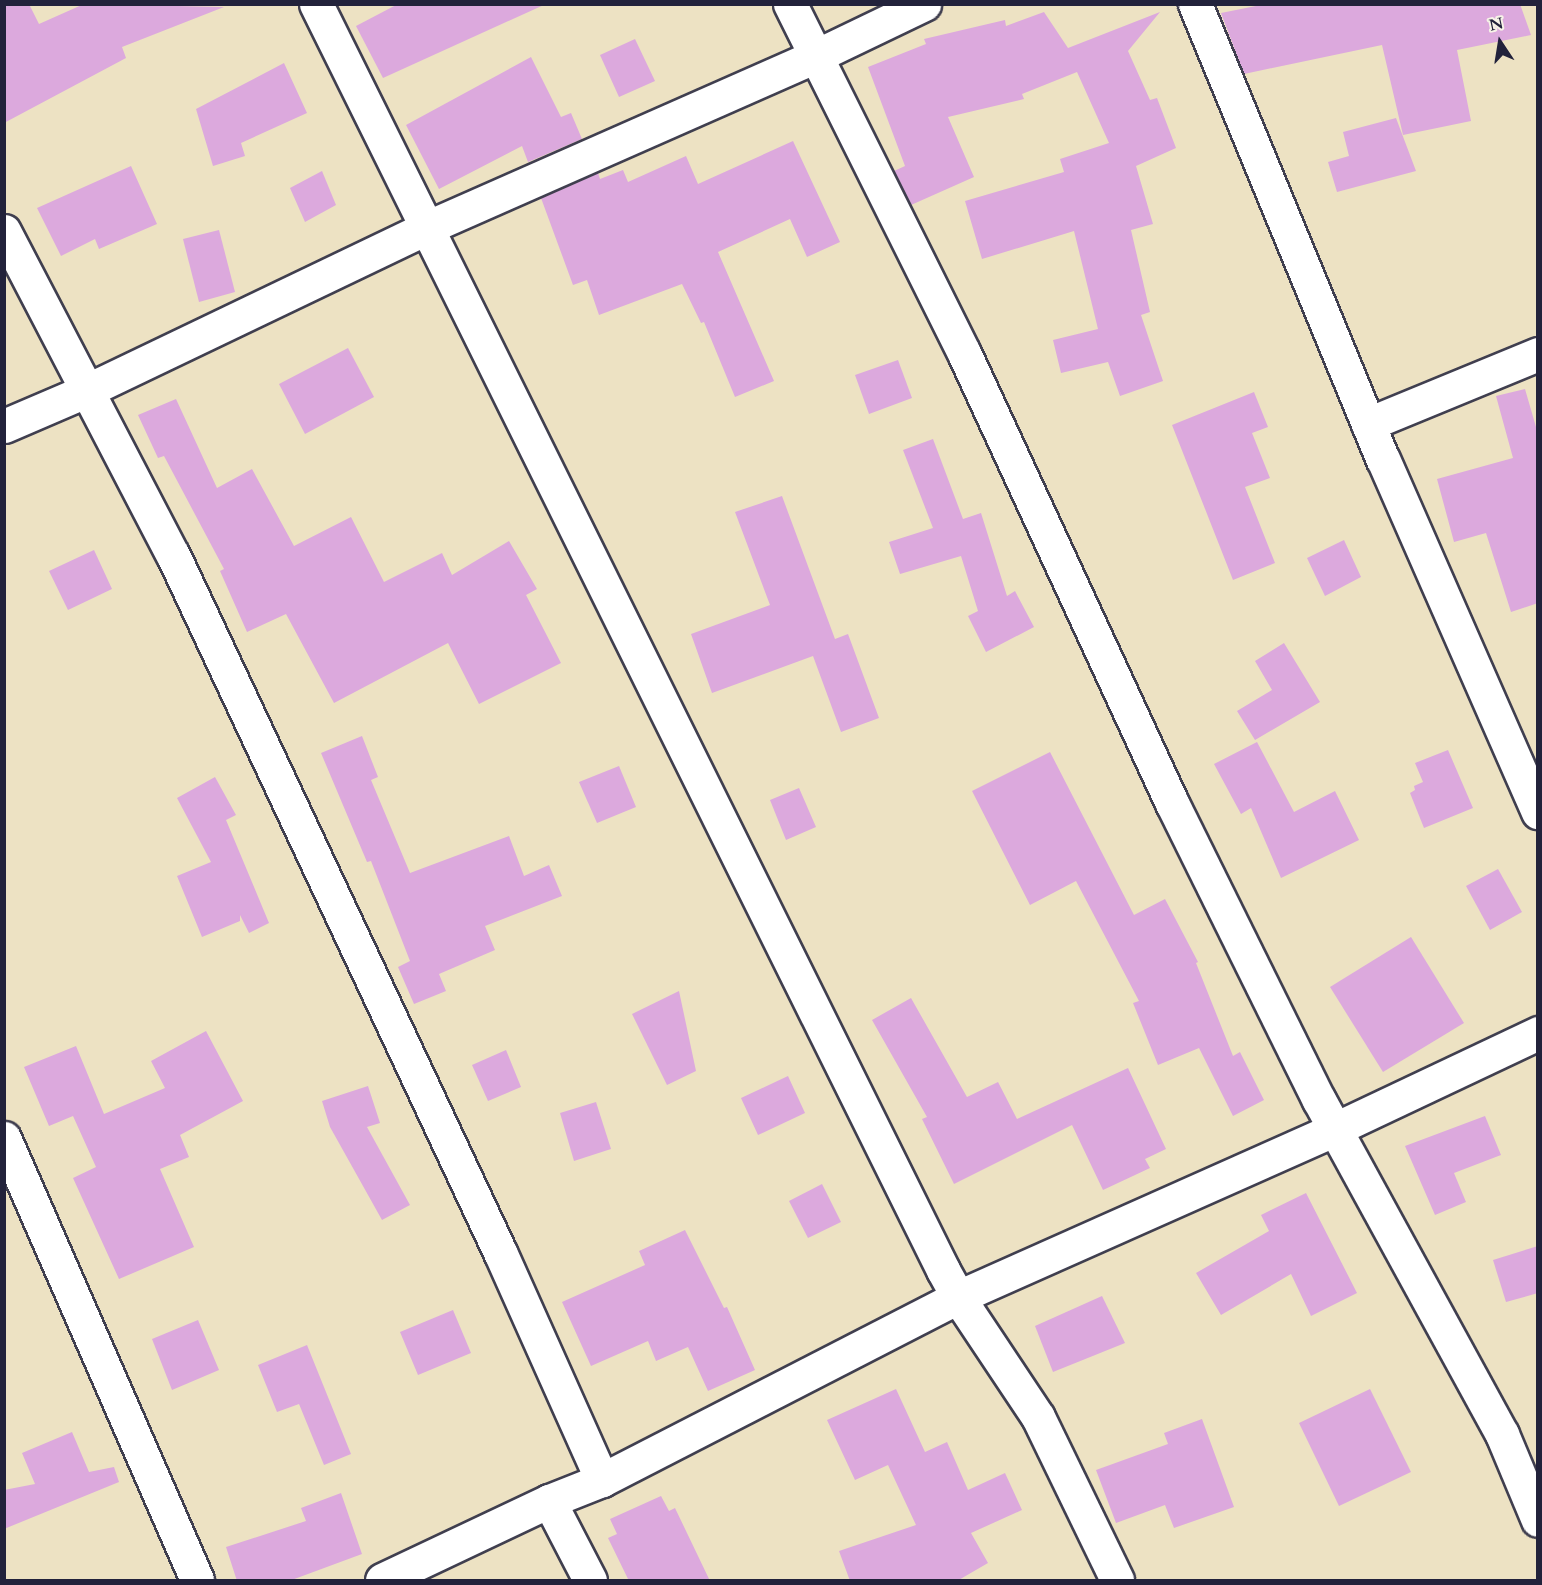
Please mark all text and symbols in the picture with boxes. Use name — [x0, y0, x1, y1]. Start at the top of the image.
north arrow — [1470, 12, 1530, 72]
text: N — [1487, 12, 1505, 37]

